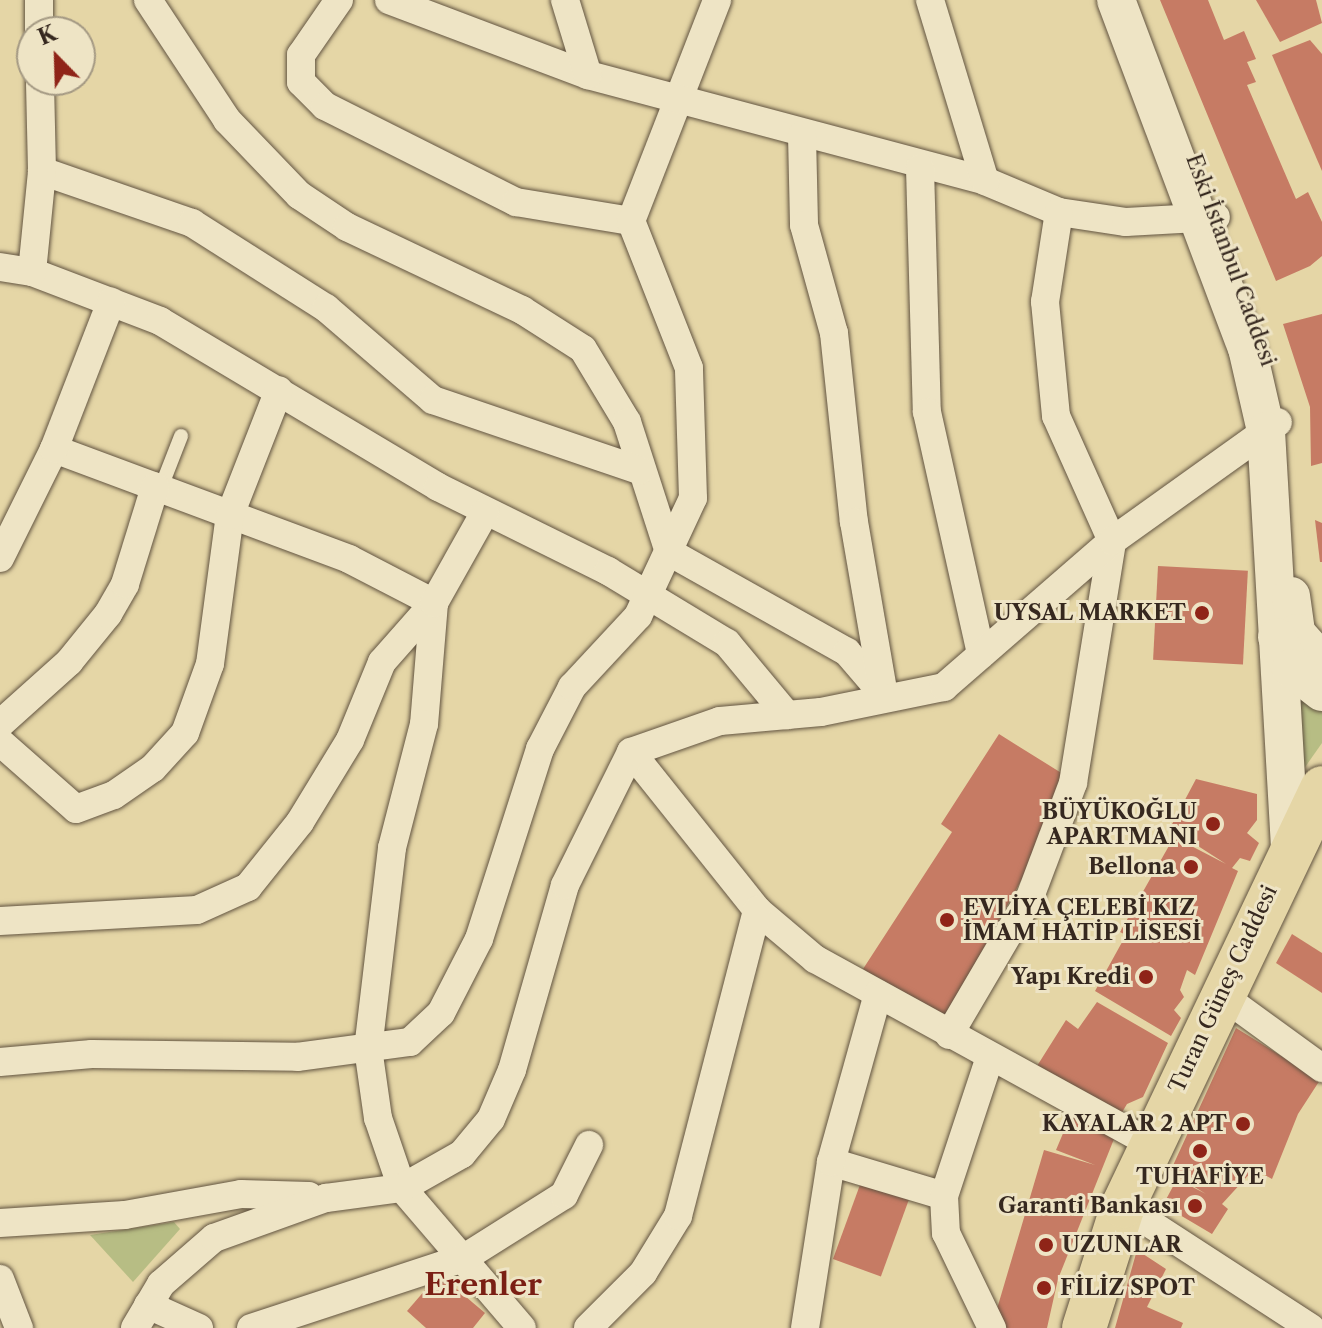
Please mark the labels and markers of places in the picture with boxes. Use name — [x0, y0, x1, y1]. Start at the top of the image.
place label: UYSAL MARKET — [993, 600, 1186, 626]
marker: UYSAL MARKET — [1193, 604, 1211, 622]
place label: BÜYÜKOĞLU APARTMANI — [1042, 798, 1197, 850]
marker: BÜYÜKOĞLU APARTMANI — [1204, 815, 1222, 833]
place label: Bellona — [1088, 854, 1175, 880]
marker: Bellona — [1182, 858, 1200, 876]
place label: EVLİYA ÇELEBİ KIZ İMAM HATİP LİSESİ — [963, 894, 1202, 946]
marker: EVLİYA ÇELEBİ KIZ İMAM HATİP LİSESİ — [938, 911, 956, 929]
place label: Yapı Kredi — [1011, 964, 1130, 990]
marker: Yapı Kredi — [1137, 968, 1155, 986]
place label: KAYALAR 2 APT — [1040, 1111, 1227, 1137]
marker: KAYALAR 2 APT — [1234, 1115, 1252, 1133]
marker: TUHAFİYE — [1191, 1142, 1209, 1160]
place label: TUHAFİYE — [1136, 1164, 1264, 1190]
place label: Garanti Bankası — [998, 1193, 1179, 1219]
marker: Garanti Bankası — [1186, 1197, 1204, 1215]
place label: UZUNLAR — [1062, 1232, 1182, 1258]
marker: UZUNLAR — [1037, 1236, 1055, 1254]
place label: FİLİZ SPOT — [1060, 1275, 1195, 1301]
marker: FİLİZ SPOT — [1035, 1279, 1053, 1297]

